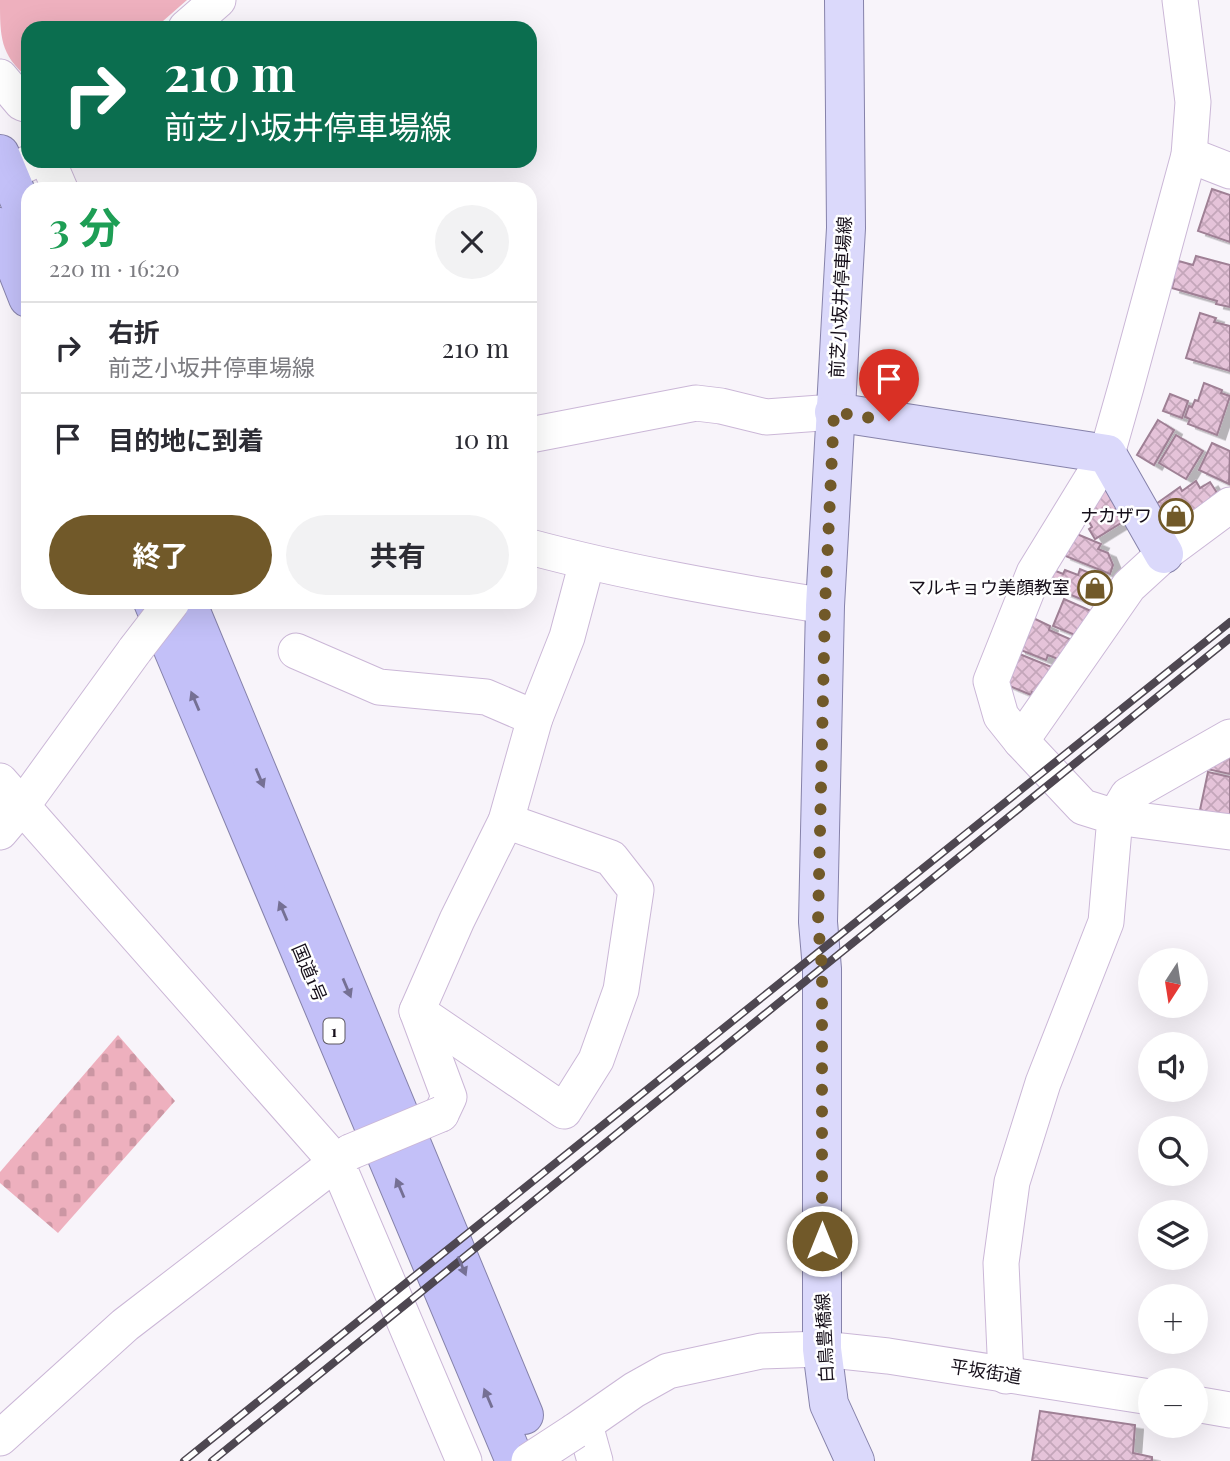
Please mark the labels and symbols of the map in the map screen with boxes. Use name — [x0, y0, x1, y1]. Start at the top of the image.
street label: 前芝小坂井停車場線 — [824, 215, 856, 378]
pin — [859, 349, 919, 421]
shop icon: ナカザワ — [1157, 497, 1195, 535]
place label: ナカザワ — [1080, 503, 1152, 527]
shop icon: マルキョウ美顔教室 — [1076, 569, 1114, 607]
place label: マルキョウ美顔教室 — [908, 575, 1070, 599]
one-way arrow — [189, 691, 200, 712]
one-way arrow — [255, 768, 266, 789]
one-way arrow — [277, 901, 289, 921]
street label: 国道1号 — [287, 940, 333, 1005]
north arrow — [1138, 948, 1208, 1018]
one-way arrow — [342, 978, 353, 999]
road number: 1 — [324, 1018, 344, 1044]
one-way arrow — [394, 1178, 405, 1199]
position arrow — [785, 1204, 859, 1278]
one-way arrow — [457, 1256, 468, 1277]
street label: 白鳥豊橋線 — [810, 1292, 838, 1384]
street label: 平坂街道 — [949, 1354, 1024, 1388]
one-way arrow — [482, 1388, 494, 1408]

